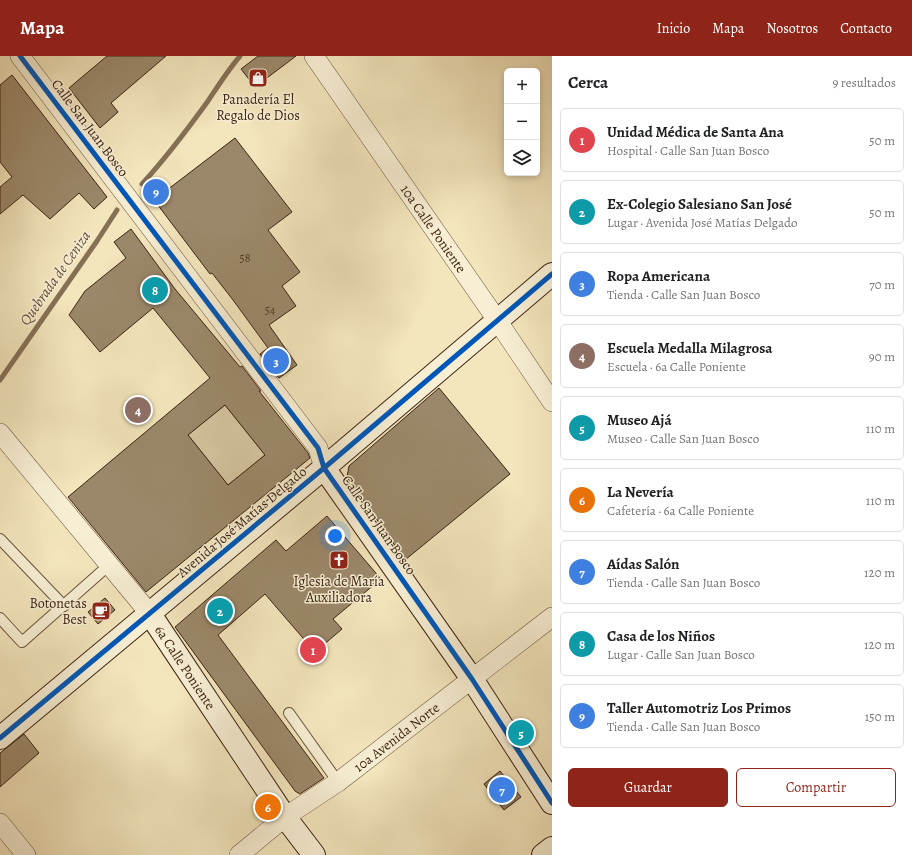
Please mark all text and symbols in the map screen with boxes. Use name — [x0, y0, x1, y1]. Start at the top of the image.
text: Mapa — [20, 15, 64, 41]
text: Inicio — [657, 19, 690, 38]
text: Mapa — [712, 19, 744, 38]
text: Nosotros — [766, 19, 818, 38]
text: Contacto — [840, 19, 892, 38]
shop icon: Panadería El Regalo de Dios — [247, 67, 269, 89]
map controls — [504, 68, 540, 176]
button: + — [504, 68, 540, 104]
text: Cerca — [568, 71, 608, 94]
text: 9 resultados — [832, 74, 896, 91]
street label: Calle San Juan Bosco — [47, 75, 133, 181]
place label: Panadería El Regalo de Dios — [216, 90, 300, 125]
button: − — [504, 104, 540, 140]
text: Unidad Médica de Santa Ana — [607, 122, 784, 142]
text: 1 — [580, 132, 584, 149]
text: 50 m — [869, 132, 895, 149]
button: layers — [504, 140, 540, 176]
text: Hospital · Calle San Juan Bosco — [607, 142, 769, 159]
pin: 9 — [143, 177, 169, 207]
street label: 10a Calle Poniente — [396, 181, 471, 276]
text: Ex-Colegio Salesiano San José — [607, 194, 792, 214]
text: 2 — [579, 204, 585, 221]
text: 50 m — [869, 204, 895, 221]
text: Lugar · Avenida José Matías Delgado — [607, 214, 797, 231]
water label: Quebrada de Ceniza — [15, 227, 95, 329]
house number: 58 — [240, 250, 251, 266]
text: Ropa Americana — [607, 266, 710, 286]
pin: 8 — [142, 275, 168, 305]
text: 3 — [579, 276, 585, 293]
text: 70 m — [869, 276, 895, 293]
text: Tienda · Calle San Juan Bosco — [607, 286, 760, 303]
house number: 54 — [265, 302, 276, 318]
text: Escuela Medalla Milagrosa — [607, 338, 773, 358]
pin: 3 — [263, 346, 289, 376]
text: 4 — [579, 348, 585, 365]
text: 90 m — [869, 348, 895, 365]
text: Escuela · 6a Calle Poniente — [607, 358, 746, 375]
pin: 4 — [125, 395, 151, 425]
text: Museo Ajá — [607, 410, 672, 430]
text: 5 — [579, 420, 585, 437]
text: 110 m — [866, 420, 895, 437]
text: Museo · Calle San Juan Bosco — [607, 430, 759, 447]
street label: Avenida José Matías Delgado — [173, 462, 311, 582]
street label: Calle San Juan Bosco — [338, 471, 420, 579]
text: La Nevería — [607, 482, 674, 502]
text: 6 — [579, 492, 585, 509]
text: 110 m — [866, 492, 895, 509]
text: Cafetería · 6a Calle Poniente — [607, 502, 754, 519]
your location — [325, 526, 345, 546]
church icon: Iglesia de María Auxiliadora — [328, 549, 350, 571]
text: Aídas Salón — [607, 554, 680, 574]
text: 7 — [579, 564, 585, 581]
text: 120 m — [864, 564, 895, 581]
place label: Iglesia de María Auxiliadora — [294, 572, 385, 607]
text: Tienda · Calle San Juan Bosco — [607, 574, 760, 591]
place label: Botonetas Best — [30, 594, 87, 629]
pin: 2 — [207, 596, 233, 626]
cafe icon: Botonetas Best — [90, 600, 112, 622]
street label: 6a Calle Poniente — [151, 621, 220, 713]
text: Casa de los Niños — [607, 626, 715, 646]
pin: 1 — [300, 635, 326, 665]
text: 8 — [579, 636, 585, 653]
text: 120 m — [864, 636, 895, 653]
text: Lugar · Calle San Juan Bosco — [607, 646, 755, 663]
street label: 10a Avenida Norte — [350, 698, 443, 776]
text: Taller Automotriz Los Primos — [607, 698, 791, 718]
text: 9 — [579, 708, 585, 725]
text: 150 m — [865, 708, 895, 725]
pin: 5 — [508, 718, 534, 748]
text: Tienda · Calle San Juan Bosco — [607, 718, 760, 735]
button: Guardar — [568, 768, 728, 807]
button: Compartir — [736, 768, 896, 807]
pin: 7 — [489, 775, 515, 805]
pin: 6 — [255, 792, 281, 822]

